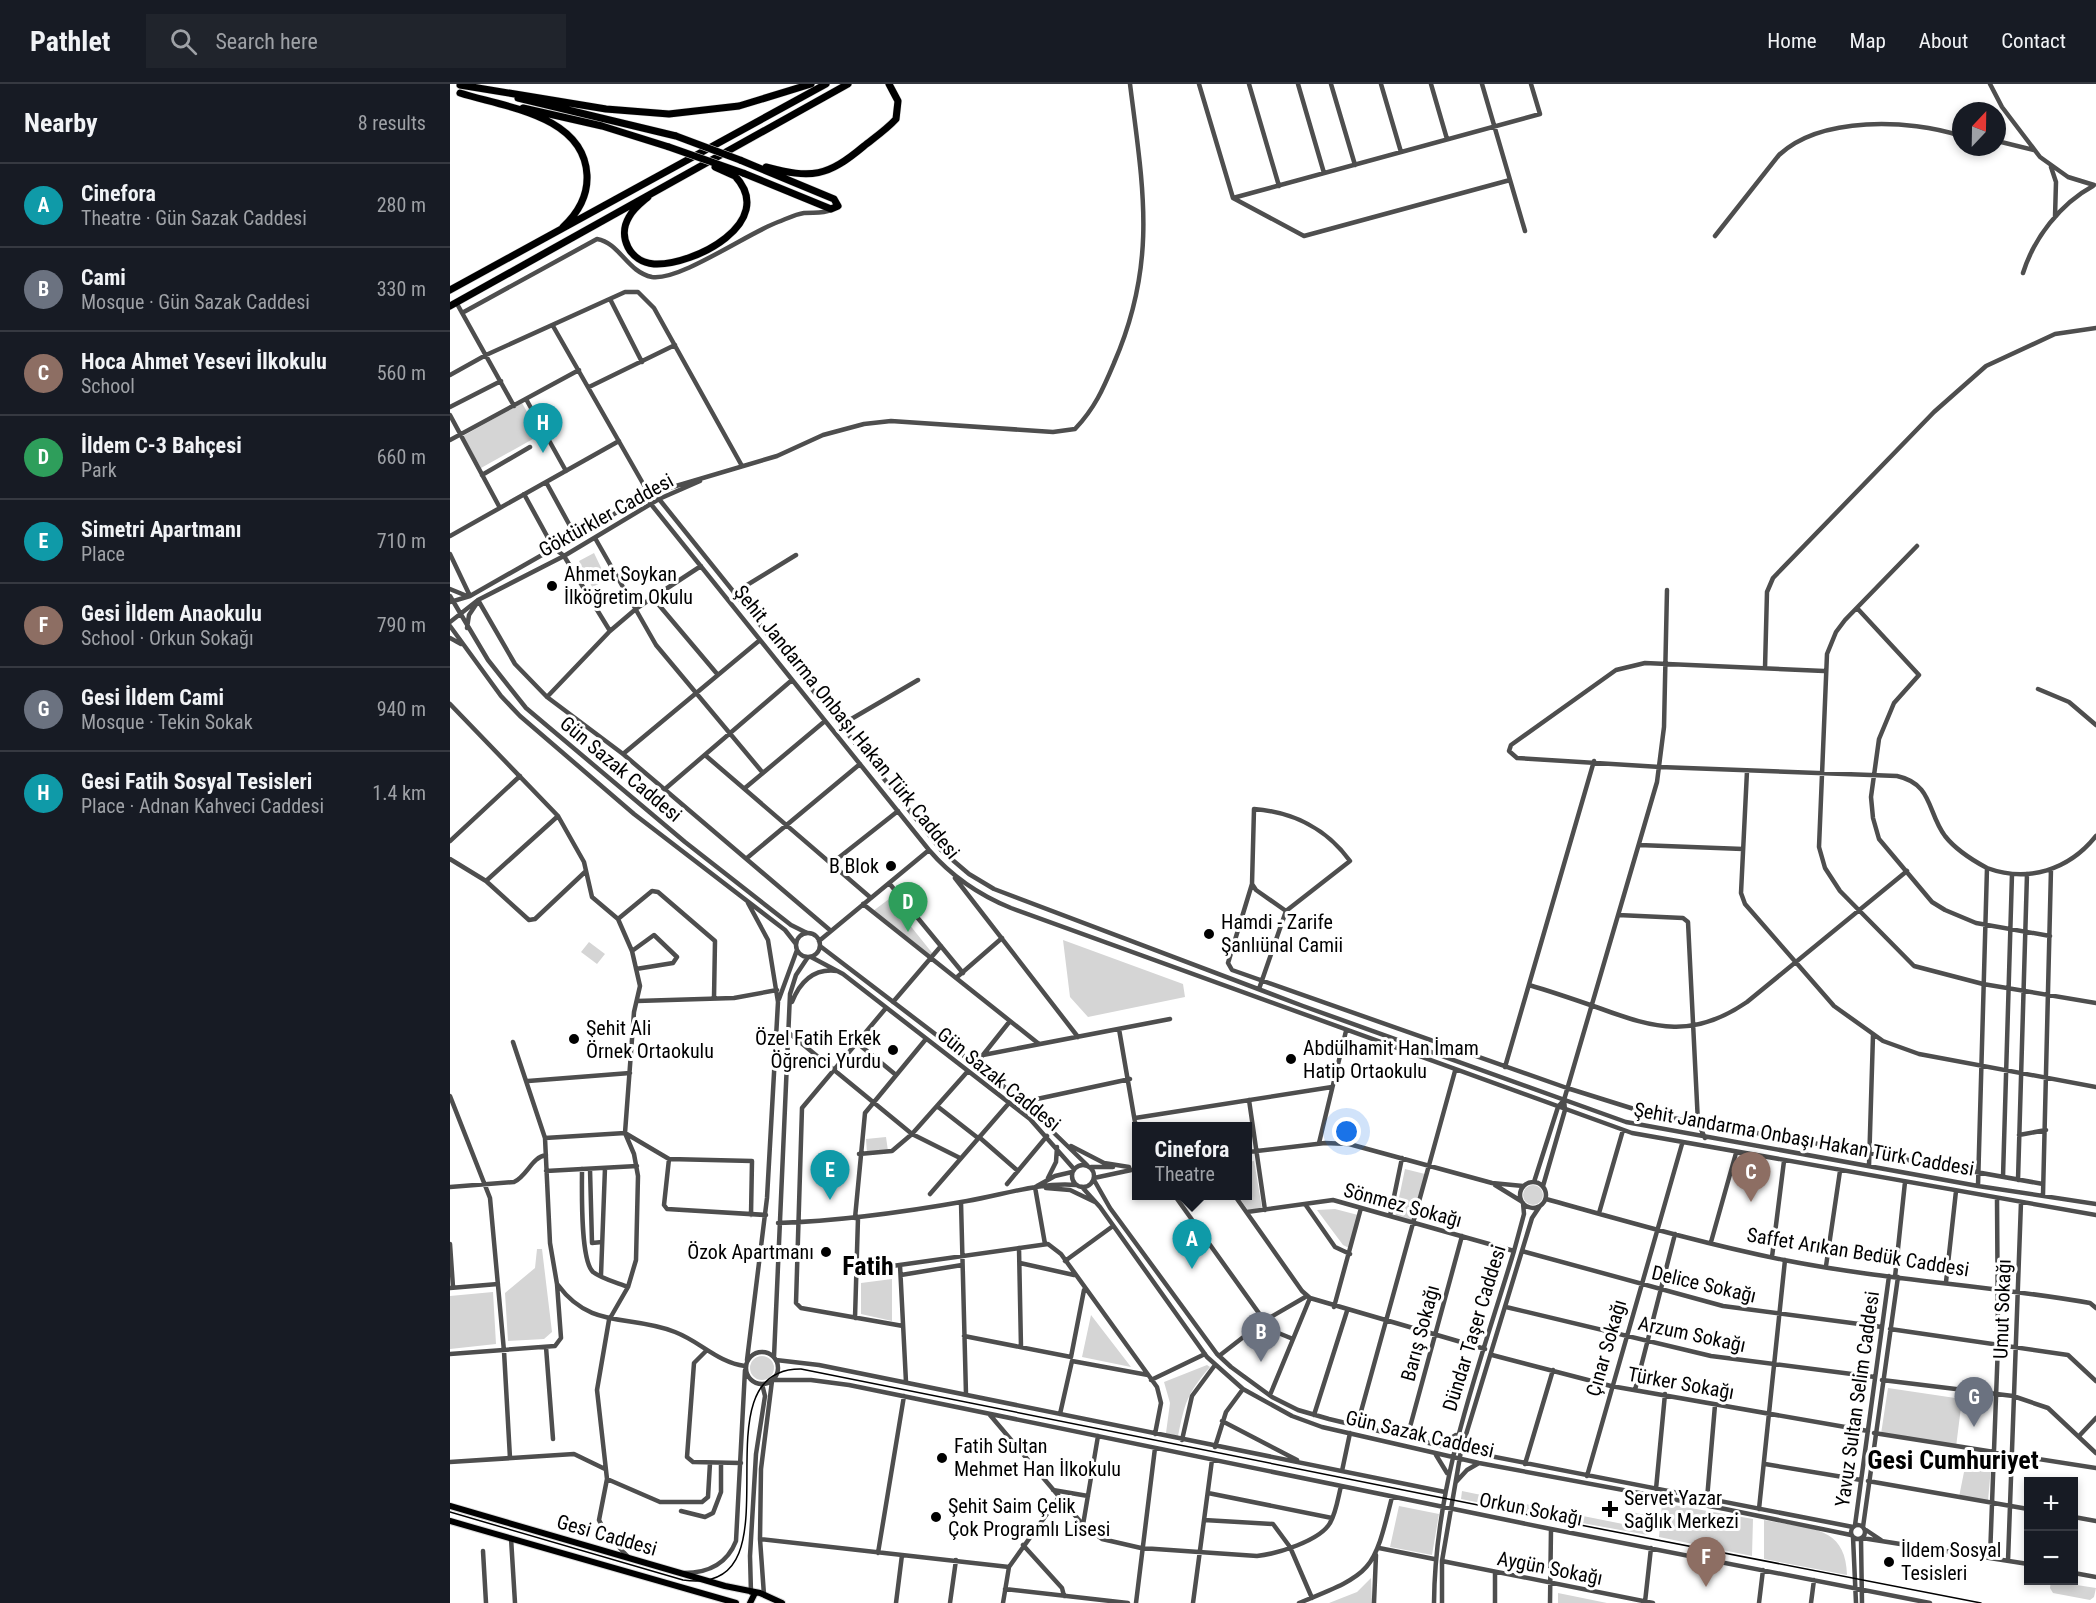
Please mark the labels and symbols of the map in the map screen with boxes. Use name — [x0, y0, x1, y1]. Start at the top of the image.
north arrow — [1952, 102, 2006, 156]
pin: H — [524, 404, 562, 453]
street label: Göktürkler Caddesi — [535, 468, 677, 562]
place label: Ahmet Soykan İlköğretim Okulu — [564, 562, 693, 609]
marker: Ahmet Soykan İlköğretim Okulu — [545, 579, 559, 593]
street label: Şehit Jandarma Onbaşı Hakan Türk Caddesi — [729, 580, 965, 864]
street label: Gün Sazak Caddesi — [555, 711, 687, 827]
place label: B Blok — [829, 854, 879, 878]
marker: B Blok — [884, 859, 898, 873]
pin: D — [888, 882, 928, 932]
place label: Hamdi - Zarife Şanlıünal Camii — [1221, 910, 1343, 957]
marker: Hamdi - Zarife Şanlıünal Camii — [1202, 927, 1216, 941]
place label: Şehit Ali Örnek Ortaokulu — [586, 1016, 714, 1063]
street label: Gün Sazak Caddesi — [933, 1022, 1065, 1136]
place label: Özel Fatih Erkek Öğrenci Yurdu — [755, 1026, 881, 1073]
marker: Şehit Ali Örnek Ortaokulu — [567, 1032, 581, 1046]
place label: Abdülhamit Han İmam Hatip Ortaokulu — [1303, 1036, 1479, 1083]
marker: Özel Fatih Erkek Öğrenci Yurdu — [886, 1043, 900, 1057]
marker: Abdülhamit Han İmam Hatip Ortaokulu — [1284, 1052, 1298, 1066]
street label: Şehit Jandarma Onbaşı Hakan Türk Caddesi — [1632, 1097, 1976, 1181]
your location — [1332, 1117, 1361, 1146]
pin: E — [810, 1150, 850, 1200]
pin: C — [1732, 1152, 1770, 1202]
street label: Sönmez Sokağı — [1341, 1178, 1465, 1232]
pin: A — [1172, 1220, 1212, 1269]
street label: Saffet Arıkan Bedük Caddesi — [1745, 1223, 1971, 1281]
place label: Özok Apartmanı — [687, 1240, 814, 1264]
street label: Dündar Taşer Caddesi — [1437, 1242, 1511, 1414]
marker: Özok Apartmanı — [819, 1245, 833, 1259]
district label: Fatih — [842, 1251, 894, 1281]
street label: Umut Sokağı — [1988, 1259, 2016, 1359]
street label: Delice Sokağı — [1649, 1260, 1759, 1308]
street label: Barış Sokağı — [1396, 1282, 1444, 1384]
street label: Yavuz Sultan Selim Caddesi — [1830, 1290, 1884, 1508]
street label: Çınar Sokağı — [1581, 1297, 1631, 1399]
street label: Arzum Sokağı — [1636, 1311, 1748, 1357]
pin: B — [1242, 1312, 1280, 1362]
street label: Türker Sokağı — [1626, 1362, 1736, 1404]
pin: G — [1954, 1378, 1994, 1427]
street label: Gün Sazak Caddesi — [1343, 1405, 1497, 1463]
place label: Fatih Sultan Mehmet Han İlkokulu — [954, 1434, 1121, 1481]
district label: Gesi Cumhuriyet — [1867, 1445, 2039, 1475]
marker: Fatih Sultan Mehmet Han İlkokulu — [935, 1451, 949, 1465]
place label: Servet Yazar Sağlık Merkezi — [1624, 1486, 1739, 1533]
street label: Orkun Sokağı — [1477, 1487, 1585, 1531]
place label: Şehit Saim Çelik Çok Programlı Lisesi — [948, 1494, 1110, 1541]
marker: Servet Yazar Sağlık Merkezi — [1601, 1500, 1619, 1518]
street label: Gesi Caddesi — [554, 1509, 660, 1561]
marker: Şehit Saim Çelik Çok Programlı Lisesi — [929, 1510, 943, 1524]
pin: F — [1686, 1538, 1726, 1587]
place label: İldem Sosyal Tesisleri — [1901, 1538, 2001, 1585]
street label: Aygün Sokağı — [1495, 1546, 1605, 1590]
marker: İldem Sosyal Tesisleri — [1882, 1555, 1896, 1569]

